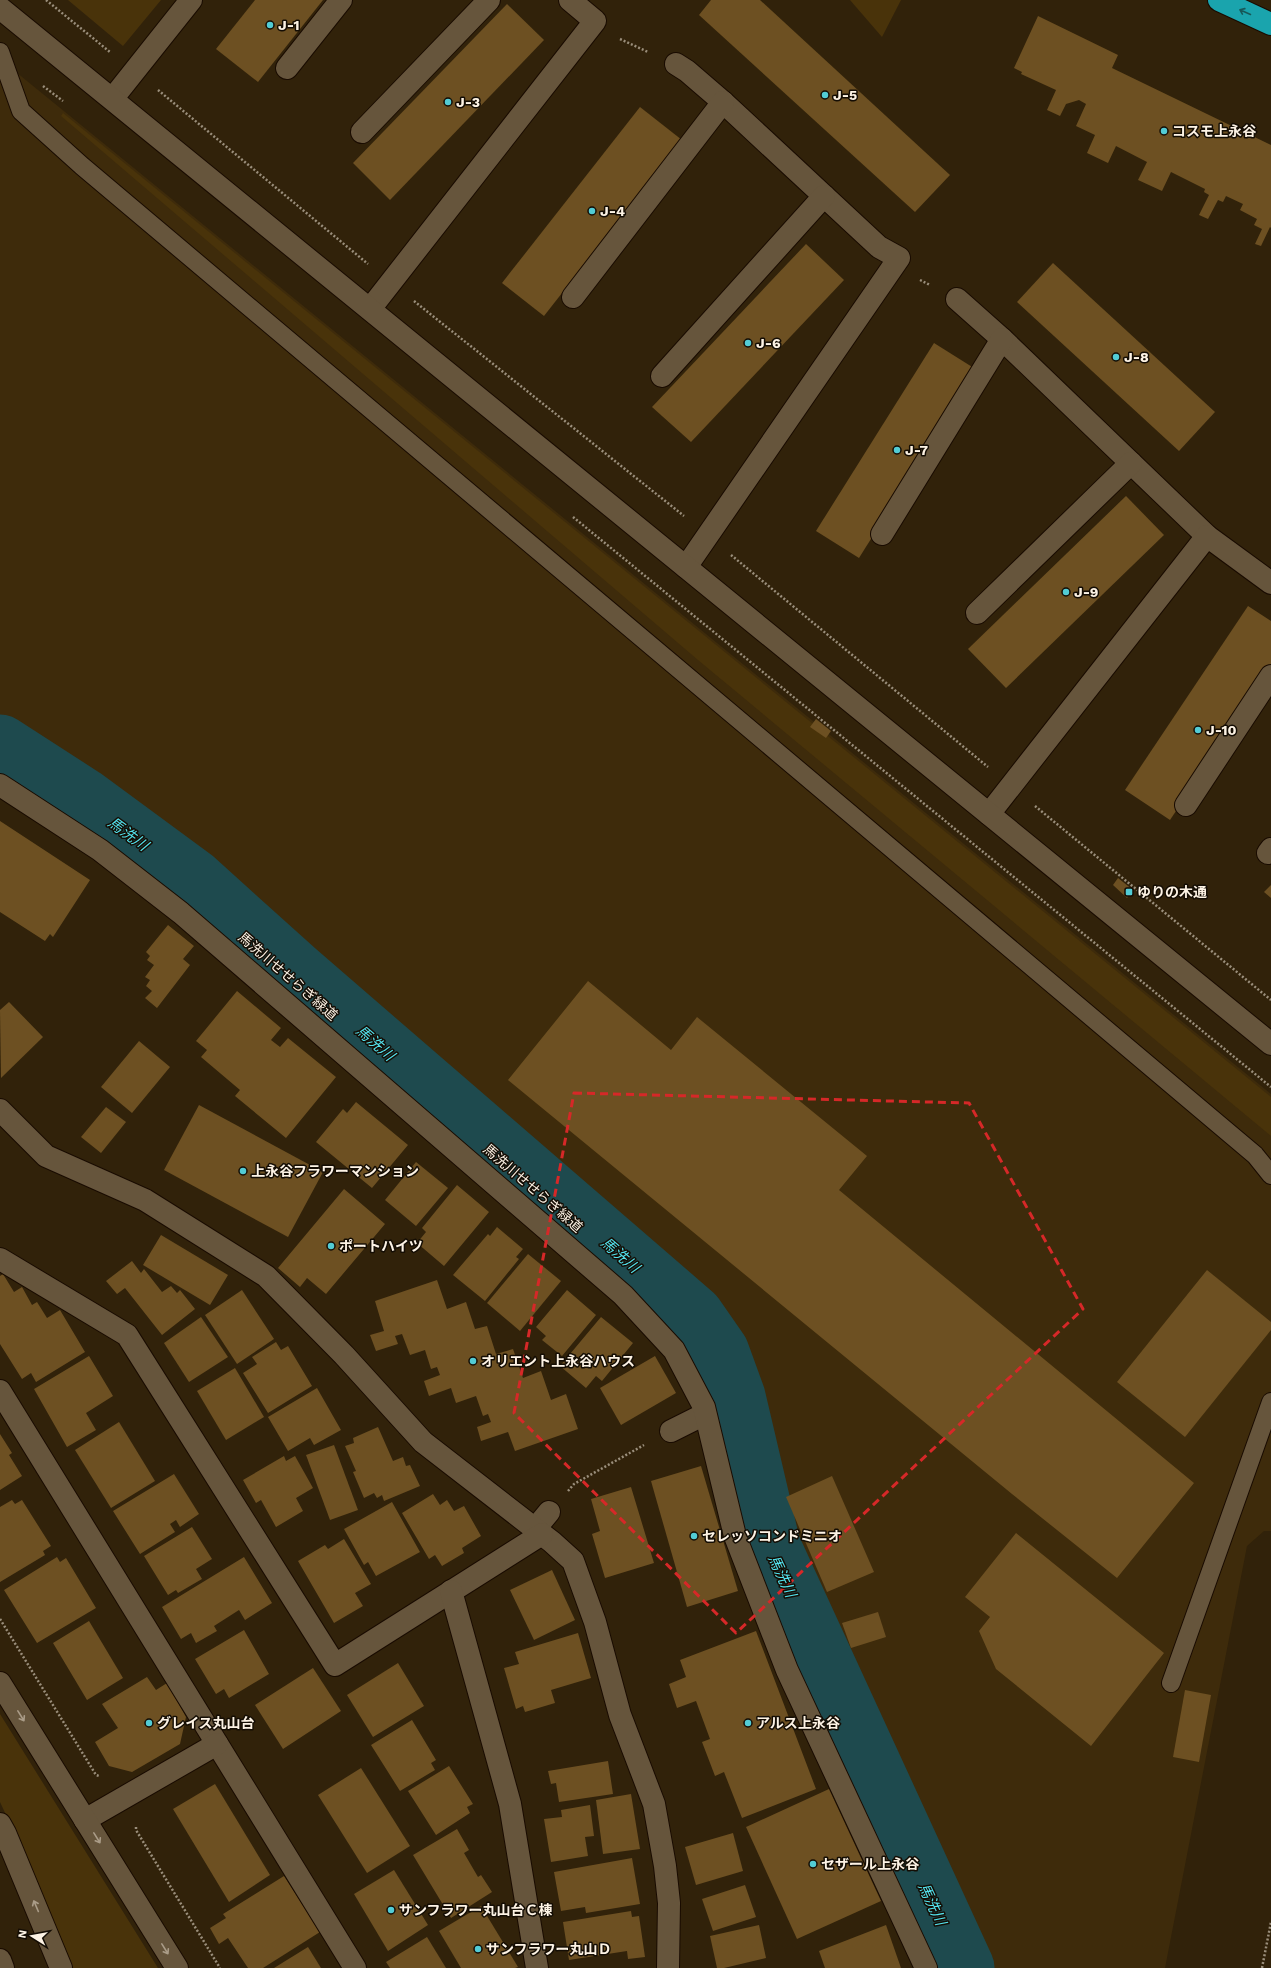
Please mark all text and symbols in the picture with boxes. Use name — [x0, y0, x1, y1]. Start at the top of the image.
one-way arrow — [1239, 8, 1251, 15]
place label: J-1 — [278, 17, 300, 33]
marker: J-1 — [265, 20, 275, 30]
place label: J-5 — [833, 87, 857, 103]
marker: J-5 — [820, 90, 830, 100]
place label: J-3 — [456, 94, 480, 110]
marker: J-3 — [443, 97, 453, 107]
place label: コスモ上永谷 — [1172, 123, 1257, 139]
marker: コスモ上永谷 — [1159, 126, 1169, 136]
place label: J-4 — [600, 203, 625, 219]
marker: J-4 — [587, 206, 597, 216]
place label: J-6 — [756, 335, 781, 351]
marker: J-6 — [743, 338, 753, 348]
place label: J-8 — [1124, 349, 1149, 365]
marker: J-8 — [1111, 352, 1121, 362]
place label: J-7 — [905, 442, 929, 458]
marker: J-7 — [892, 445, 902, 455]
place label: J-9 — [1074, 584, 1098, 600]
marker: J-9 — [1061, 587, 1071, 597]
place label: J-10 — [1206, 722, 1237, 738]
marker: J-10 — [1193, 725, 1203, 735]
water label: 馬洗川 — [105, 813, 153, 856]
place label: ゆりの木通 — [1137, 884, 1207, 900]
marker: ゆりの木通 — [1124, 887, 1134, 897]
street label: 馬洗川せせらぎ緑道 — [235, 929, 341, 1023]
water label: 馬洗川 — [352, 1021, 399, 1066]
street label: 馬洗川せせらぎ緑道 — [480, 1141, 586, 1235]
place label: 上永谷フラワーマンション — [251, 1163, 419, 1179]
marker: 上永谷フラワーマンション — [238, 1166, 248, 1176]
water label: 馬洗川 — [597, 1233, 644, 1278]
place label: ポートハイツ — [339, 1238, 423, 1254]
marker: ポートハイツ — [326, 1241, 336, 1251]
place label: オリエント上永谷ハウス — [481, 1353, 635, 1369]
marker: オリエント上永谷ハウス — [468, 1356, 478, 1366]
place label: セレッソコンドミニオ — [702, 1528, 842, 1544]
marker: セレッソコンドミニオ — [689, 1531, 699, 1541]
water label: 馬洗川 — [764, 1552, 801, 1602]
one-way arrow — [17, 1710, 25, 1722]
place label: グレイス丸山台 — [157, 1715, 255, 1731]
place label: アルス上永谷 — [756, 1715, 841, 1731]
marker: グレイス丸山台 — [144, 1718, 154, 1728]
marker: アルス上永谷 — [743, 1718, 753, 1728]
one-way arrow — [93, 1832, 101, 1844]
place label: セザール上永谷 — [821, 1856, 920, 1872]
marker: セザール上永谷 — [808, 1859, 818, 1869]
water label: 馬洗川 — [914, 1880, 951, 1930]
one-way arrow — [31, 1900, 39, 1912]
place label: サンフラワー丸山台Ｃ棟 — [399, 1902, 553, 1918]
marker: サンフラワー丸山台Ｃ棟 — [386, 1905, 396, 1915]
north arrow — [12, 1916, 52, 1956]
text: N — [16, 1929, 30, 1939]
place label: サンフラワー丸山Ｄ — [486, 1941, 612, 1957]
one-way arrow — [162, 1943, 170, 1955]
marker: サンフラワー丸山Ｄ — [473, 1944, 483, 1954]

